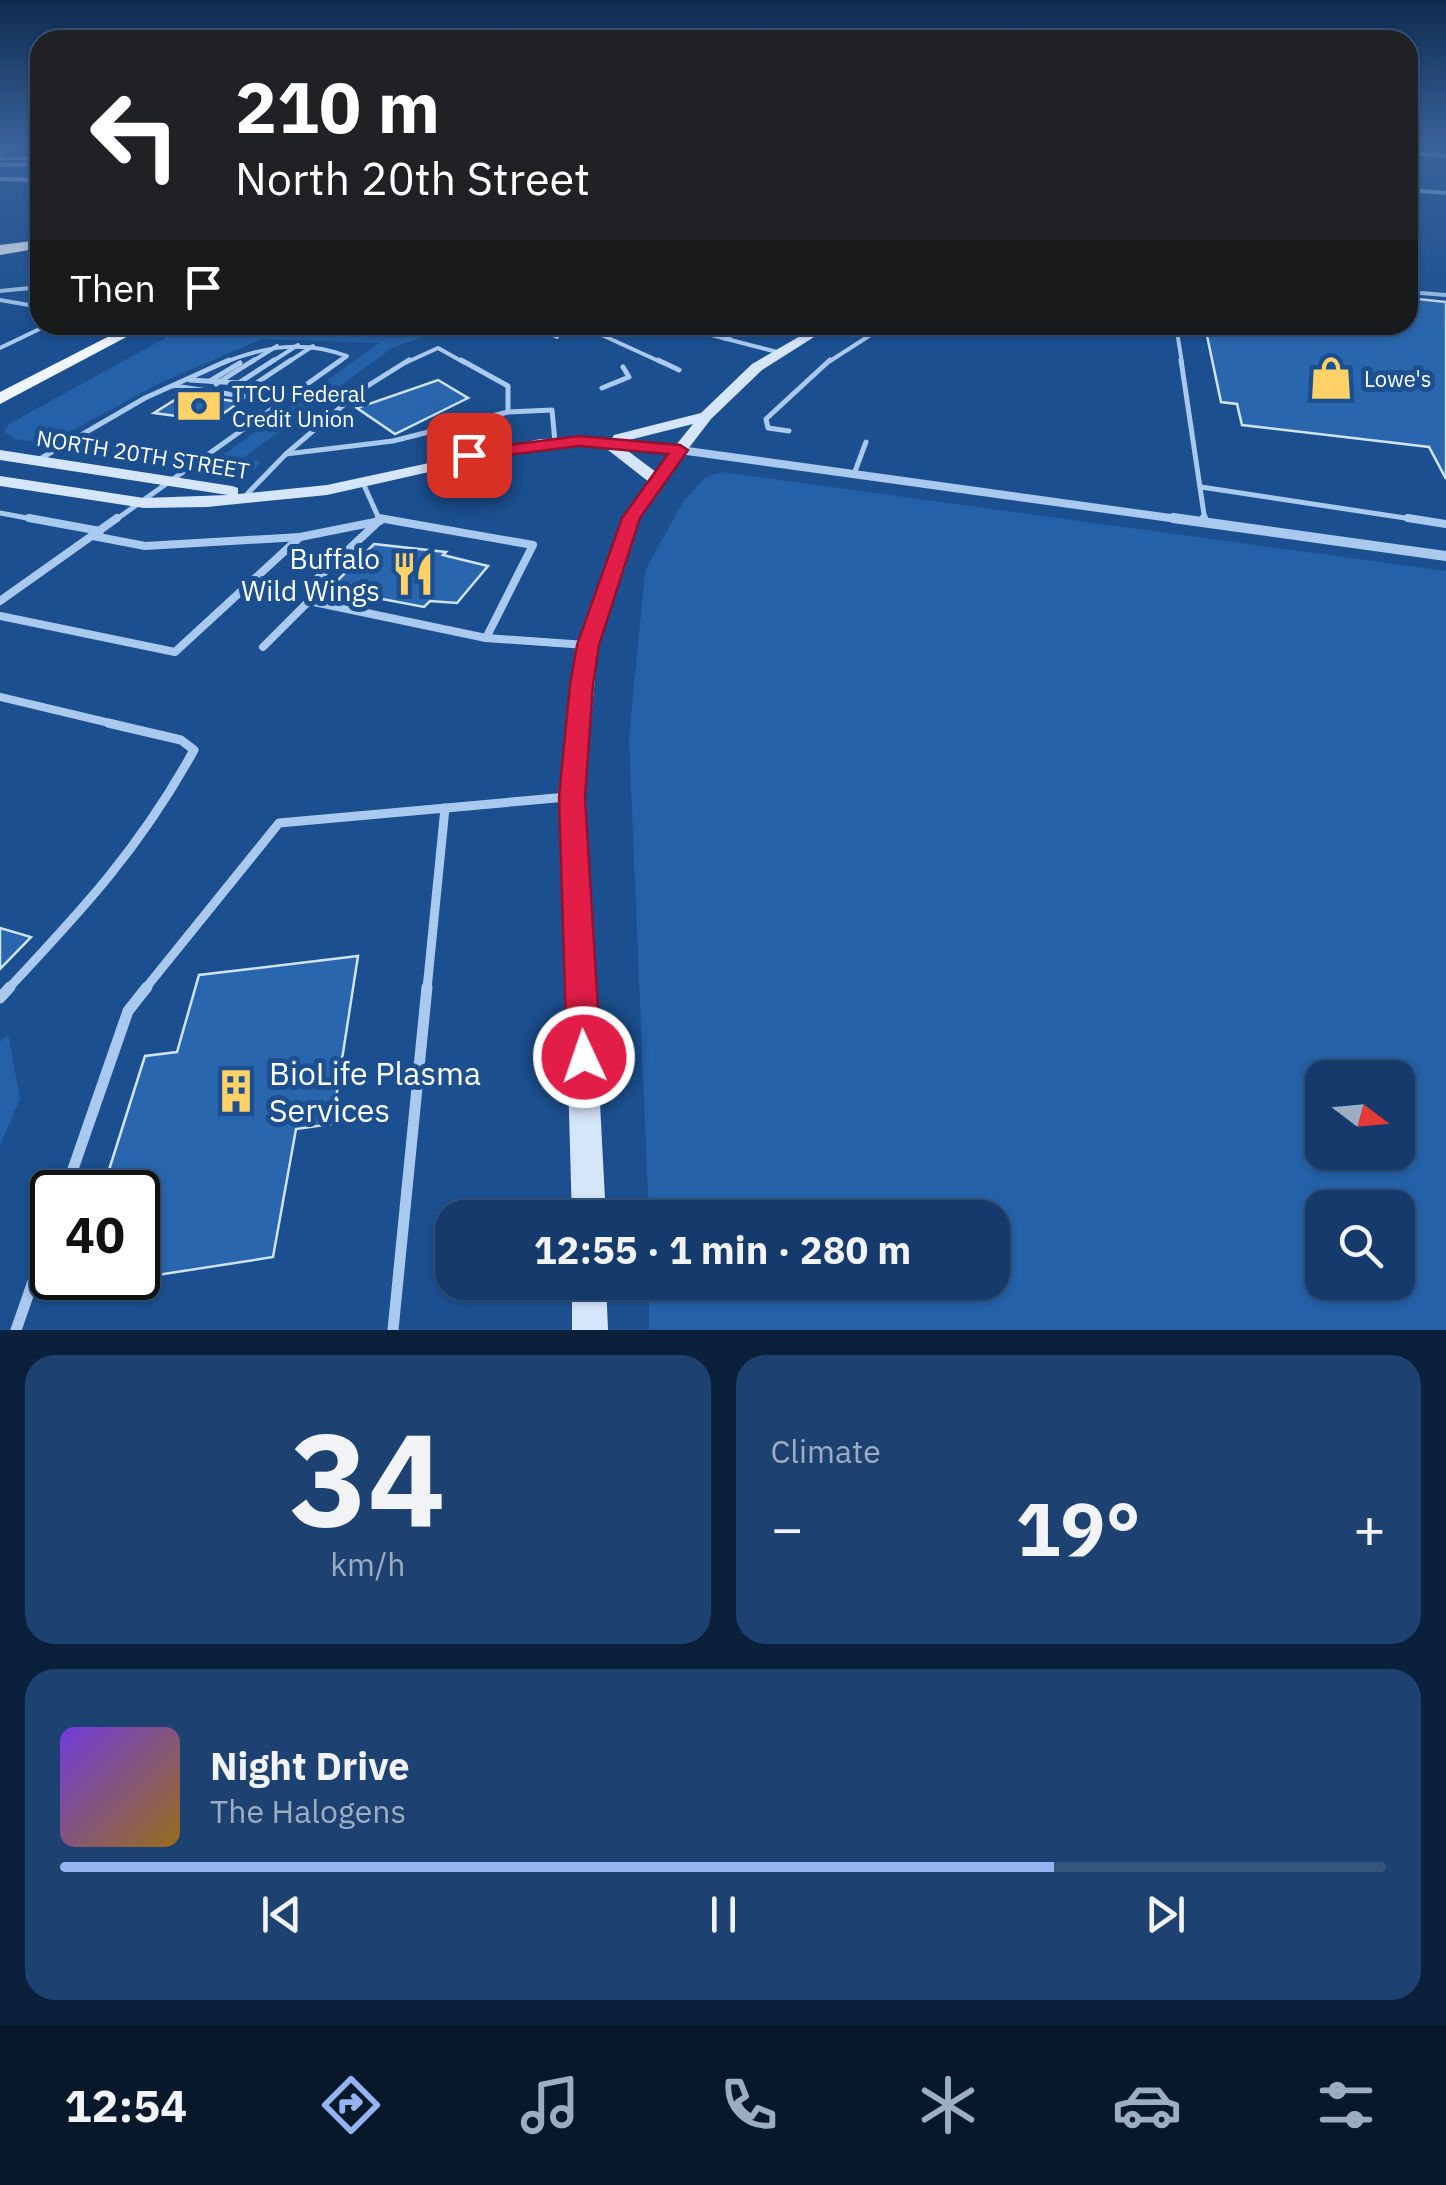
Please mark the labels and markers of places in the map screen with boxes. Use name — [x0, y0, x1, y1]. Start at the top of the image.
shop icon: Lowe's — [1307, 354, 1355, 402]
place label: Lowe's — [1364, 364, 1431, 393]
place label: TTCU Federal Credit Union — [232, 379, 365, 433]
bank icon: TTCU Federal Credit Union — [175, 382, 223, 430]
pin — [427, 413, 512, 498]
place label: Buffalo Wild Wings — [241, 540, 380, 609]
restaurant icon: Buffalo Wild Wings — [389, 550, 437, 598]
place label: BioLife Plasma Services — [269, 1052, 481, 1131]
building icon: BioLife Plasma Services — [212, 1067, 260, 1115]

